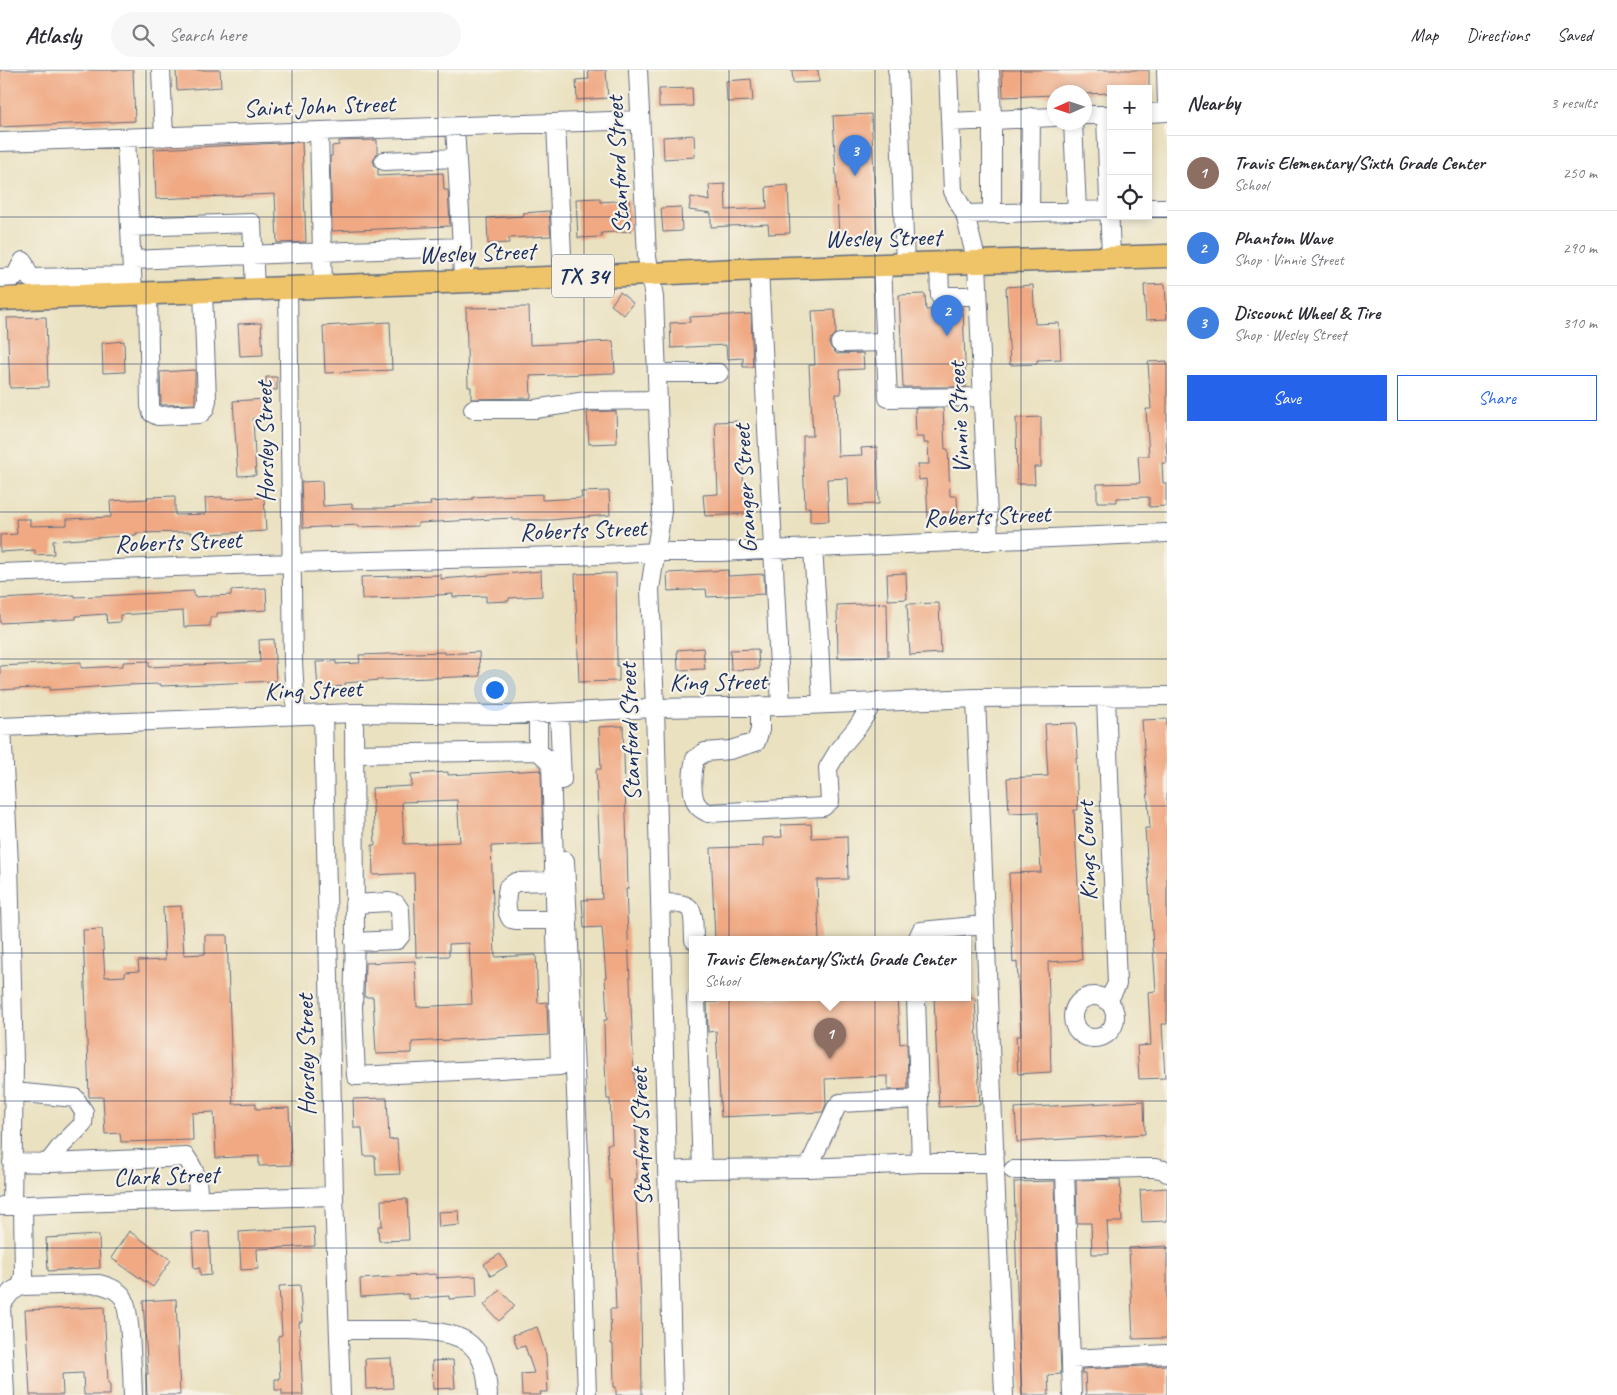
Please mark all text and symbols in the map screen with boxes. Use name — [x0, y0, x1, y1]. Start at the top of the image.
search box — [111, 12, 461, 57]
text: Atlasly — [25, 20, 81, 50]
icon: search — [129, 21, 157, 49]
text: Search here — [169, 23, 246, 47]
text: Map — [1411, 24, 1438, 46]
text: Directions — [1466, 24, 1529, 46]
text: Saved — [1557, 24, 1592, 46]
north arrow — [1047, 85, 1092, 130]
map controls — [1107, 85, 1152, 220]
button: + — [1107, 85, 1152, 130]
street label: Saint John Street — [243, 87, 398, 125]
text: Nearby — [1187, 90, 1240, 116]
street label: Stanford Street — [598, 93, 638, 235]
text: 3 results — [1550, 93, 1597, 113]
button: − — [1107, 130, 1152, 175]
pin: 3 — [839, 135, 871, 176]
text: Travis Elementary/Sixth Grade Center — [1234, 151, 1485, 175]
text: 1 — [1199, 163, 1207, 183]
text: 250 m — [1563, 163, 1597, 183]
button: locate — [1107, 175, 1152, 220]
text: School — [1234, 175, 1268, 195]
street label: Wesley Street — [825, 221, 945, 255]
text: Phantom Wave — [1234, 226, 1332, 250]
street label: Wesley Street — [418, 235, 539, 271]
text: 2 — [1199, 238, 1207, 258]
text: 290 m — [1563, 238, 1597, 258]
text: Shop · Vinnie Street — [1234, 250, 1344, 270]
road number: TX 34 — [552, 255, 614, 298]
pin: 2 — [931, 295, 963, 336]
text: Discount Wheel & Tire — [1234, 301, 1380, 325]
text: 3 — [1199, 313, 1207, 333]
text: 310 m — [1563, 313, 1597, 333]
text: Shop · Wesley Street — [1234, 325, 1346, 345]
street label: Vinnie Street — [940, 358, 978, 475]
button: Save — [1187, 375, 1387, 421]
button: Share — [1397, 375, 1597, 421]
street label: Horsley Street — [248, 378, 282, 503]
street label: Granger Street — [725, 421, 764, 554]
street label: Roberts Street — [923, 498, 1054, 534]
street label: Roberts Street — [519, 512, 650, 548]
street label: Roberts Street — [114, 524, 245, 560]
street label: Stanford Street — [612, 660, 648, 802]
street label: King Street — [669, 665, 770, 699]
street label: King Street — [264, 672, 365, 708]
your location — [482, 677, 508, 703]
street label: Kings Court — [1069, 798, 1105, 901]
popup — [689, 936, 971, 1001]
text: Travis Elementary/Sixth Grade Center — [705, 947, 955, 971]
text: School — [705, 971, 739, 991]
street label: Horsley Street — [289, 991, 323, 1116]
pin: 1 — [814, 1018, 846, 1059]
street label: Stanford Street — [623, 1065, 659, 1207]
street label: Clark Street — [113, 1158, 223, 1194]

